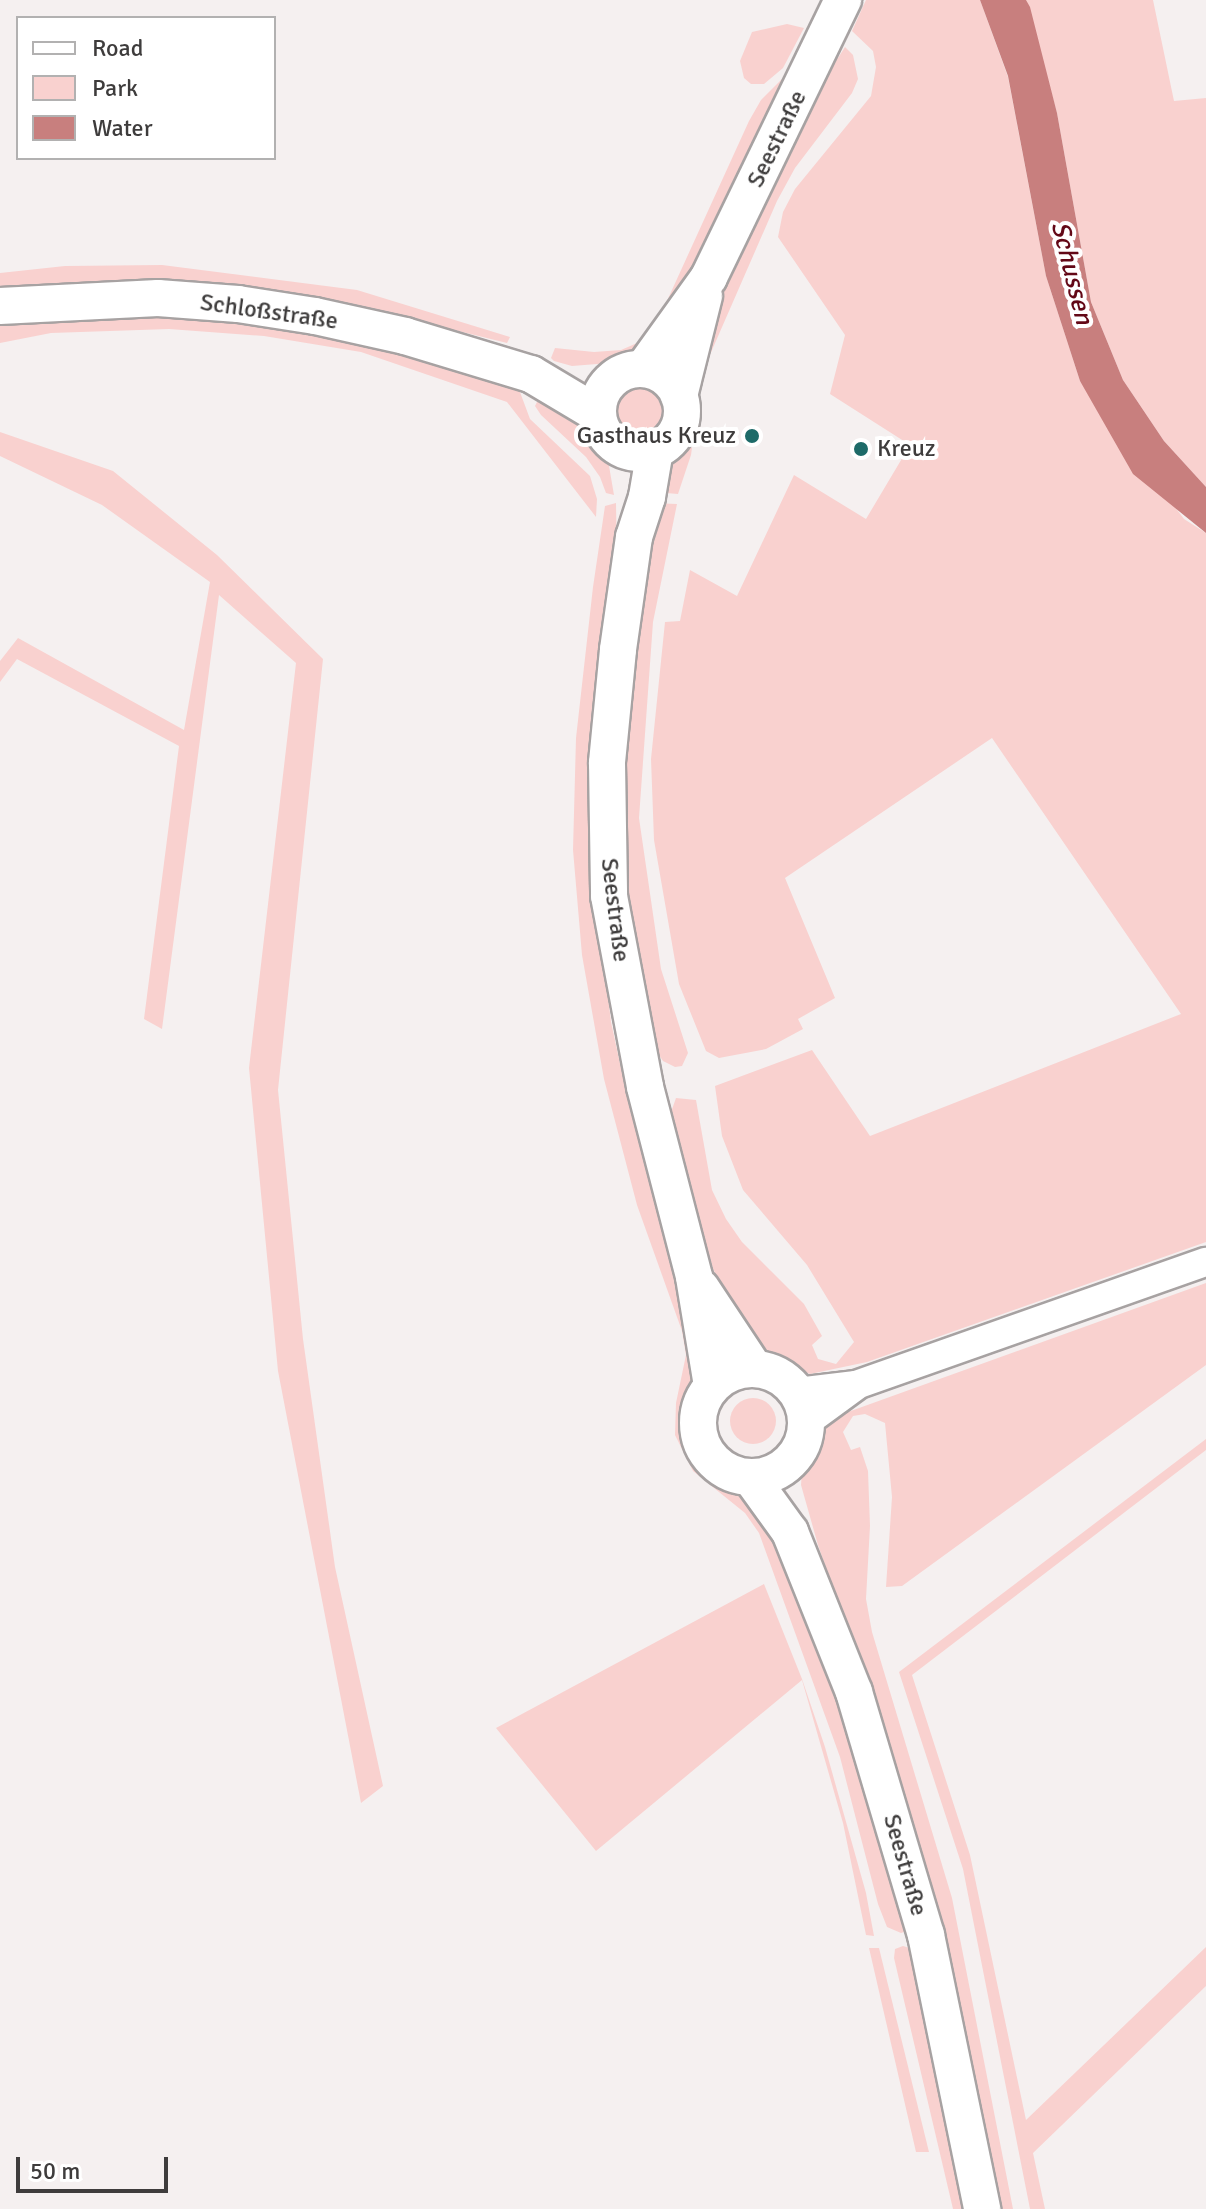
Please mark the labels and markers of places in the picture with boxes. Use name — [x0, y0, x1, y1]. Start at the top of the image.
place label: Gasthaus Kreuz — [577, 422, 736, 450]
marker: Gasthaus Kreuz — [743, 427, 761, 445]
place label: Kreuz — [877, 435, 936, 463]
marker: Kreuz — [852, 440, 870, 458]

